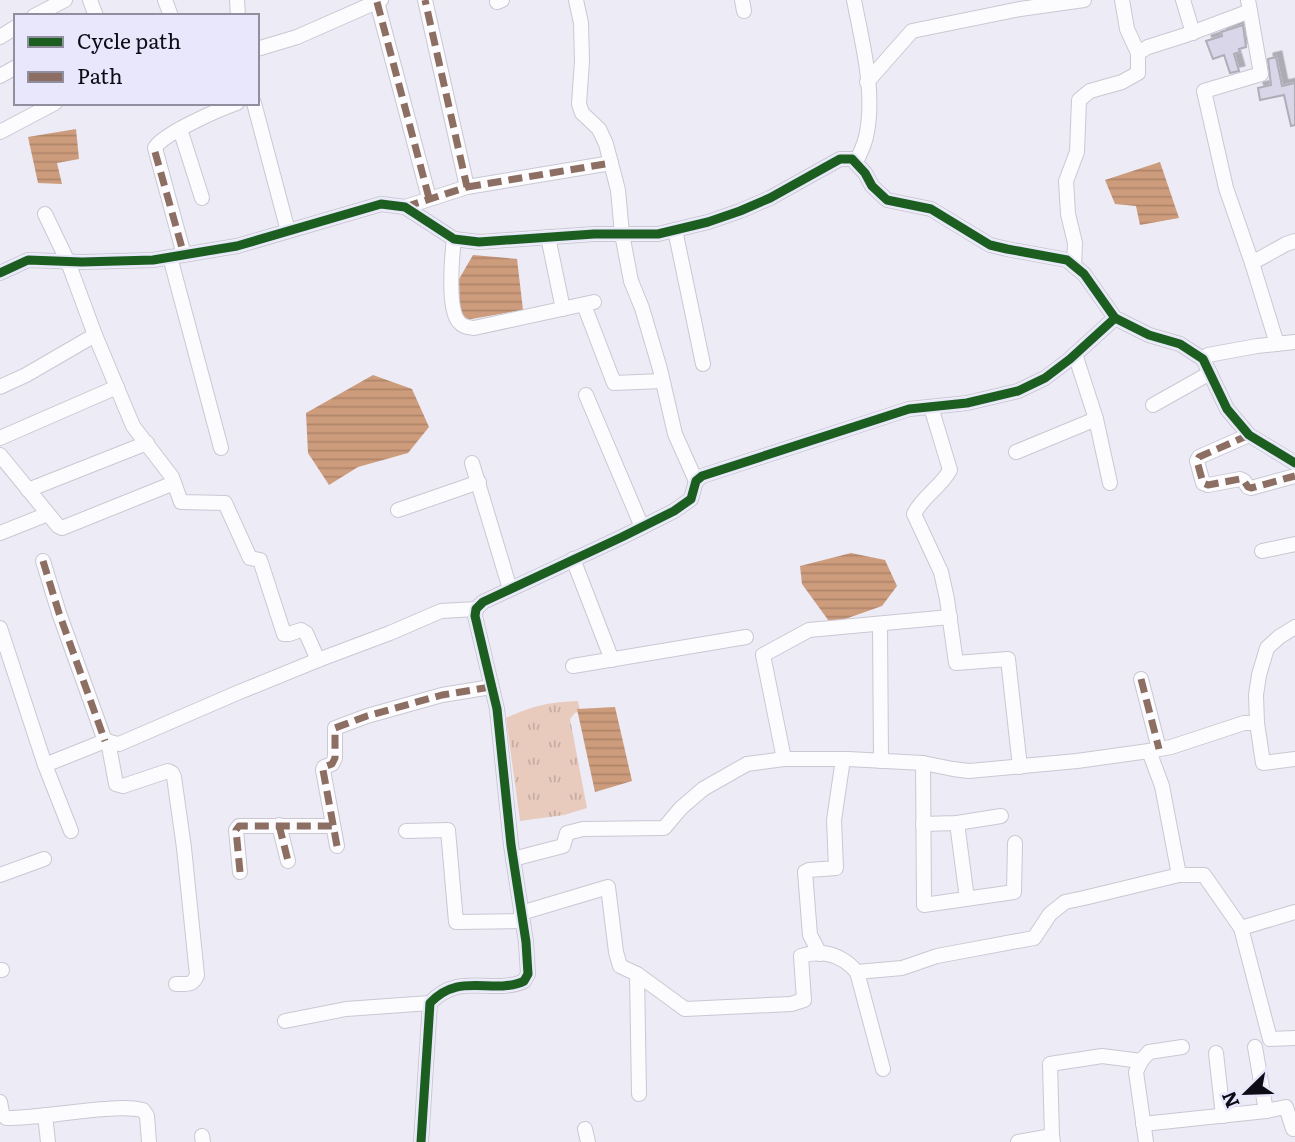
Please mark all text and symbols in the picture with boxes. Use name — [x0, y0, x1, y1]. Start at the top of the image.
legend — [14, 14, 259, 105]
text: Cycle path — [77, 24, 181, 55]
text: Path — [77, 59, 123, 90]
north arrow — [1211, 1058, 1281, 1128]
text: N — [1213, 1087, 1245, 1113]

